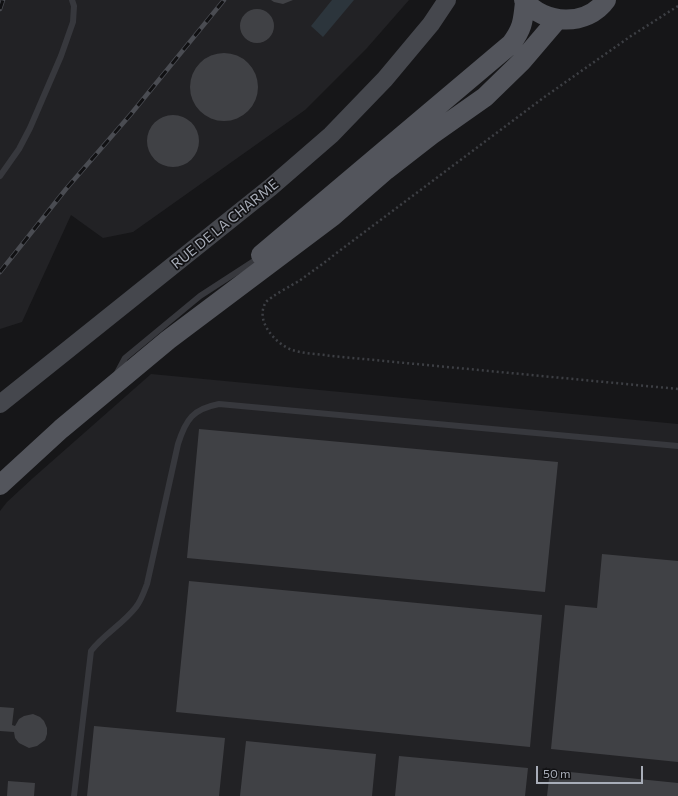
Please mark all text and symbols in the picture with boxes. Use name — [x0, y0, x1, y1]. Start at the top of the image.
street label: RUE DE LA CHARME — [168, 176, 282, 272]
scale bar — [538, 758, 645, 784]
text: 50 m — [543, 766, 571, 780]

